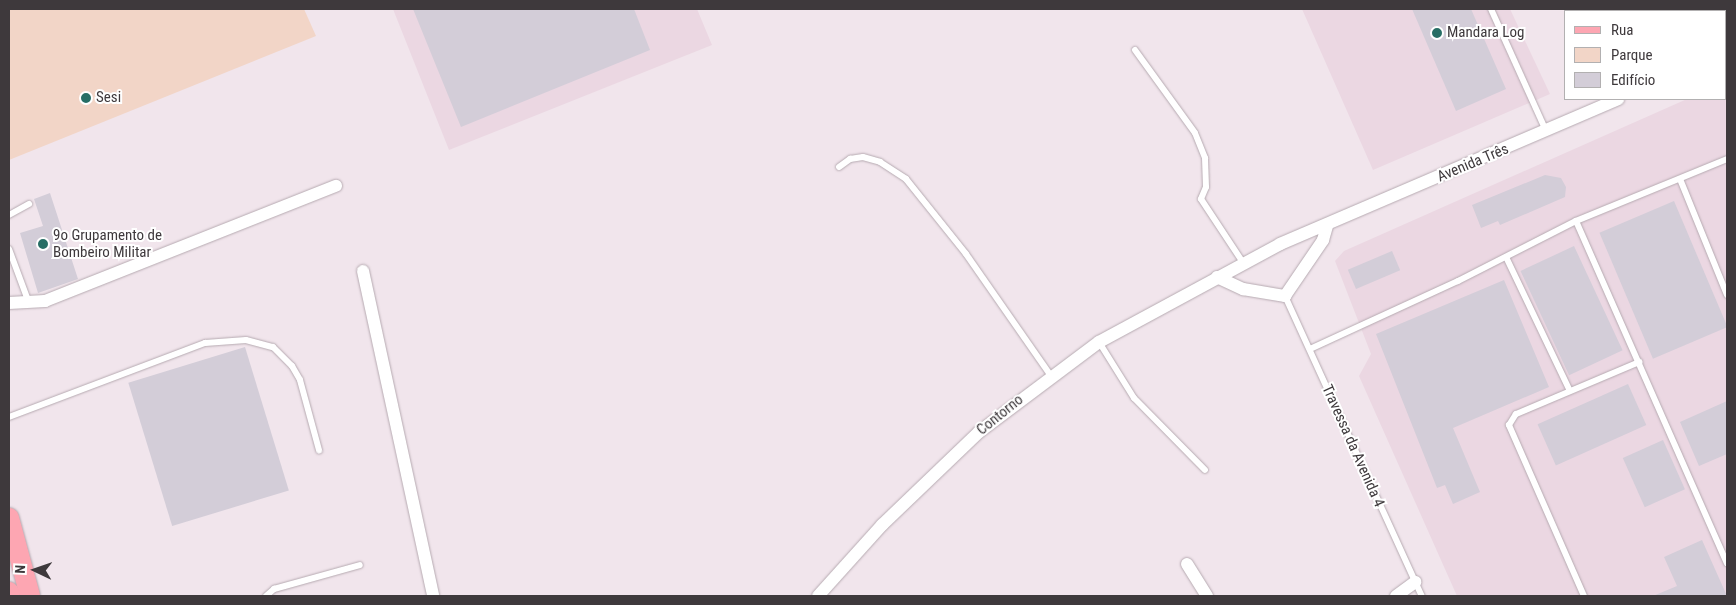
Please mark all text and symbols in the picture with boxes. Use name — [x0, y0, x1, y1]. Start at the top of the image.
legend — [1564, 10, 1726, 100]
text: Rua — [1611, 21, 1633, 39]
place label: Mandara Log — [1447, 24, 1524, 42]
marker: Mandara Log — [1431, 27, 1443, 39]
text: Parque — [1611, 46, 1653, 64]
text: Edifício — [1611, 71, 1655, 89]
place label: Sesi — [96, 89, 121, 107]
marker: Sesi — [80, 92, 92, 104]
street label: Avenida Três — [1435, 140, 1511, 186]
place label: 9o Grupamento de Bombeiro Militar — [53, 226, 162, 261]
marker: 9o Grupamento de Bombeiro Militar — [37, 238, 49, 250]
street label: Travessa da Avenida 4 — [1318, 382, 1388, 510]
street label: Contorno — [973, 391, 1027, 439]
north arrow — [10, 545, 60, 595]
text: N — [12, 565, 28, 574]

